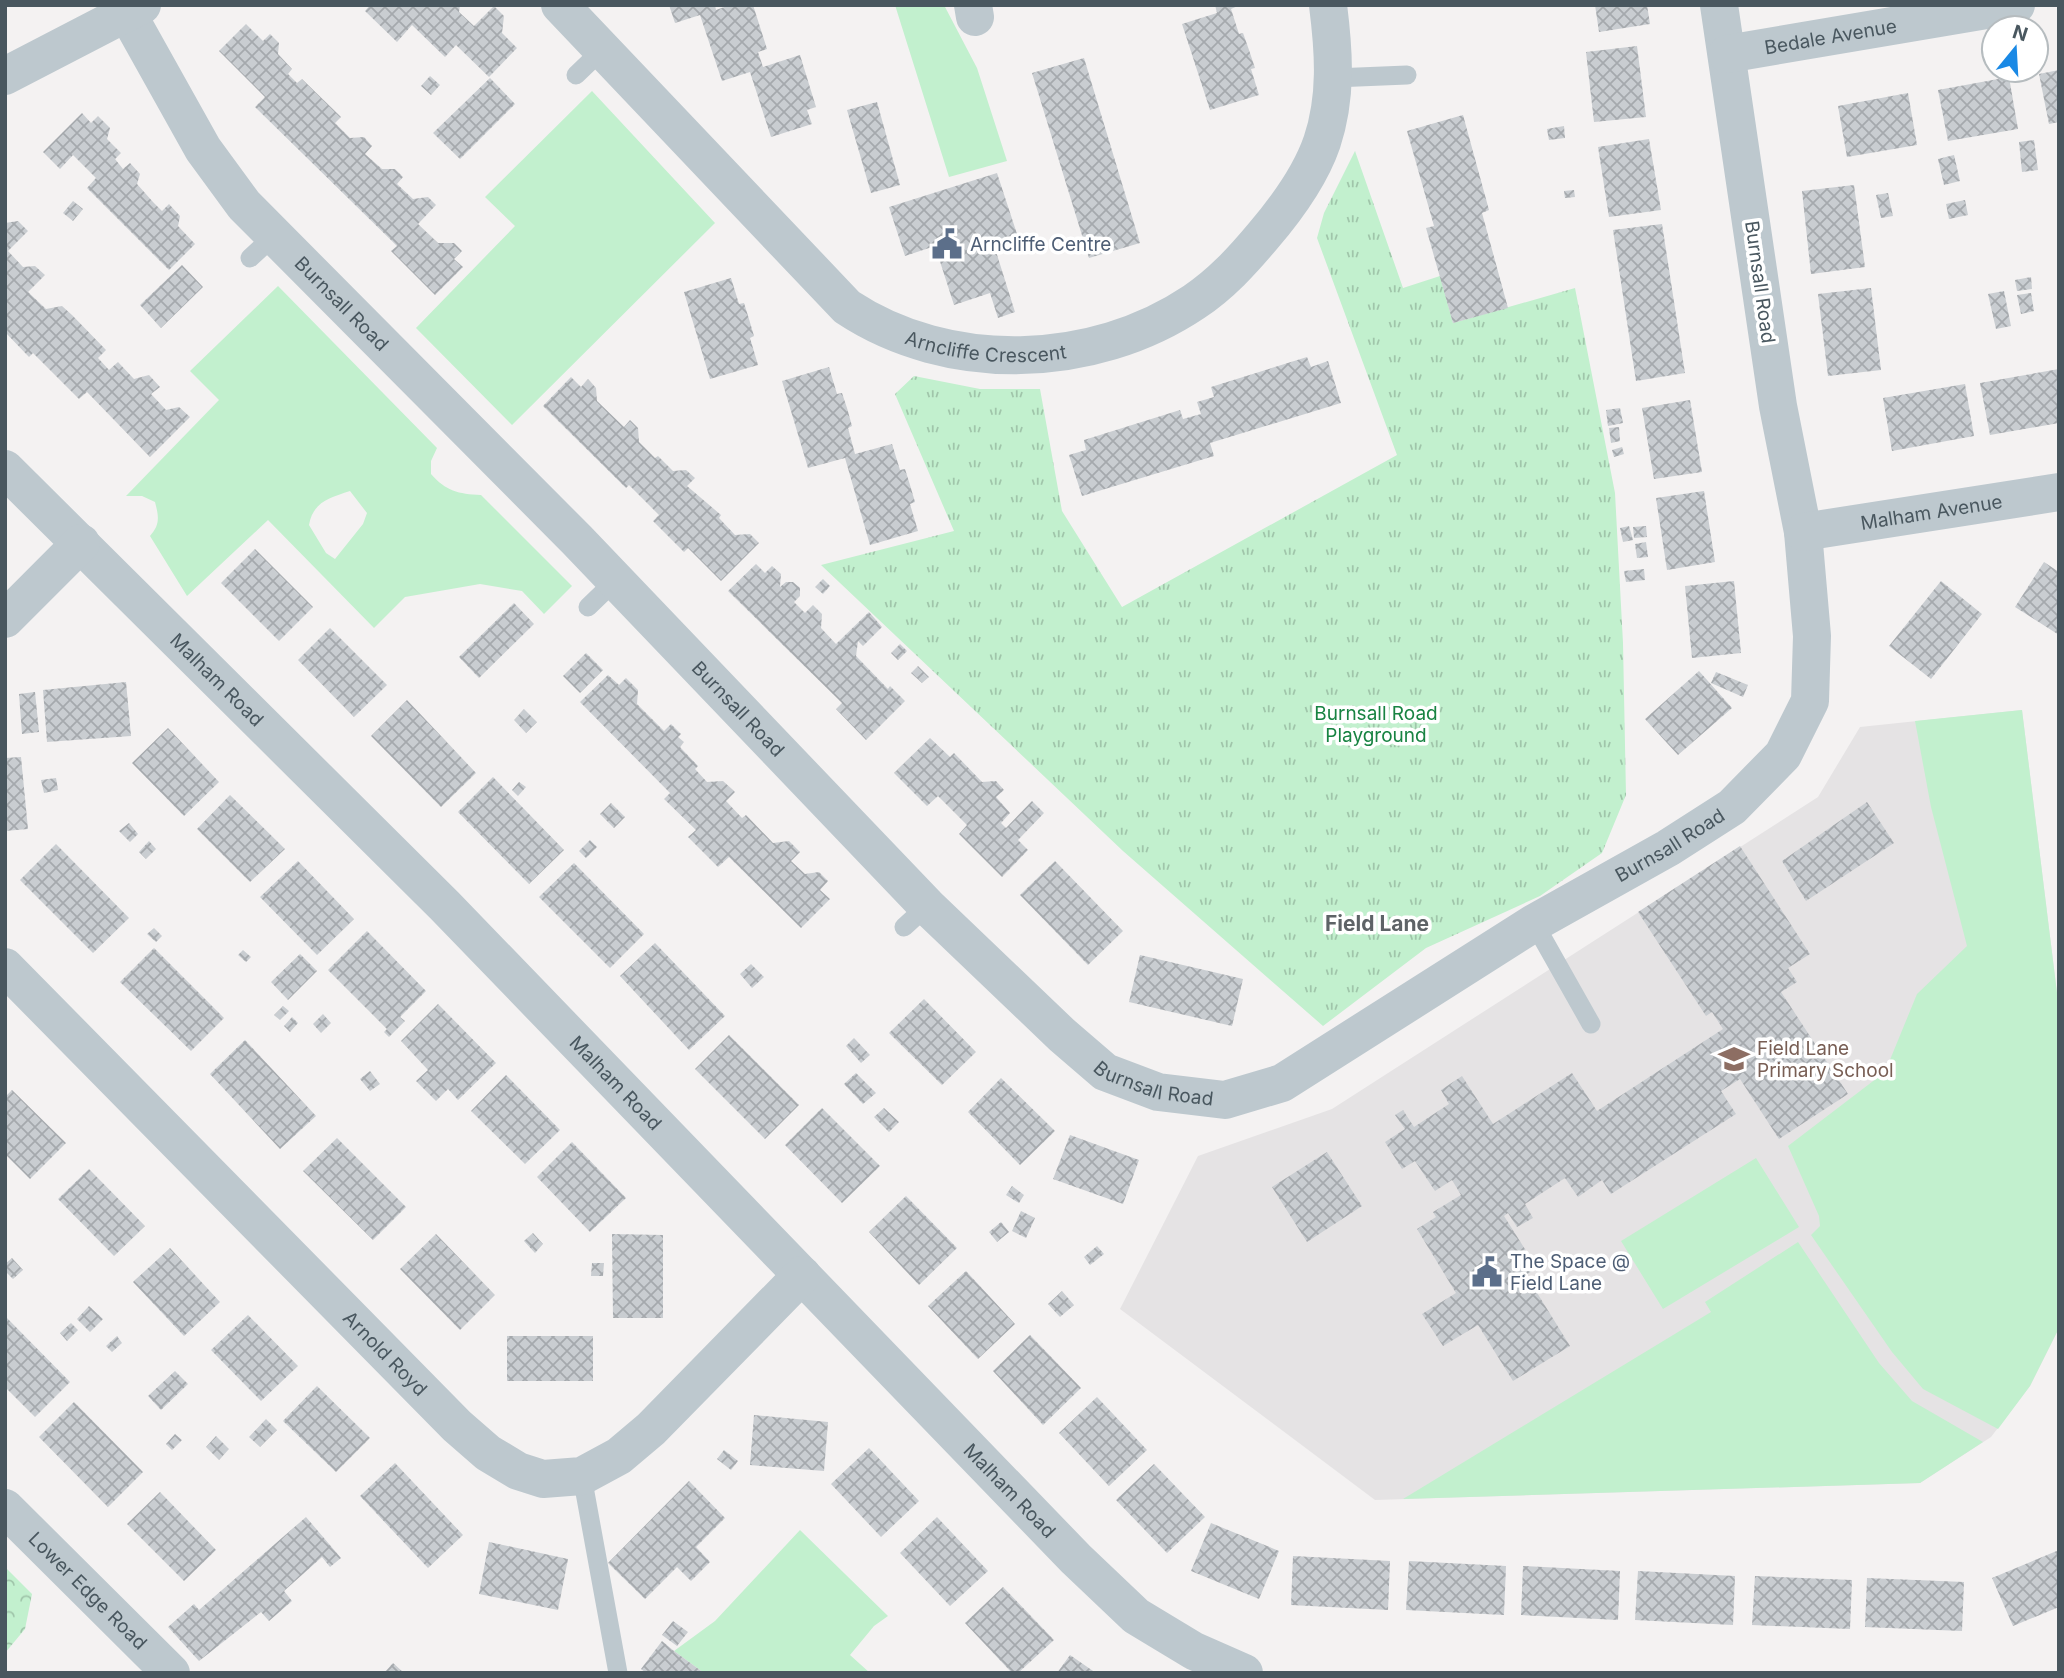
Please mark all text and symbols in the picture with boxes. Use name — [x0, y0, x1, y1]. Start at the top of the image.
street label: Bedale Avenue — [1763, 14, 1898, 59]
north arrow — [1980, 14, 2050, 84]
text: N — [2010, 20, 2031, 46]
street label: Burnsall Road — [1740, 219, 1780, 345]
public building icon: Arncliffe Centre — [930, 227, 964, 261]
place label: Arncliffe Centre — [970, 233, 1111, 256]
street label: Burnsall Road — [290, 252, 394, 355]
street label: Arncliffe Crescent — [902, 326, 1068, 367]
street label: Malham Avenue — [1859, 490, 2004, 534]
street label: Malham Road — [166, 628, 269, 731]
street label: Burnsall Road — [687, 656, 789, 761]
park label: Burnsall Road Playground — [1314, 702, 1438, 747]
street label: Burnsall Road — [1611, 803, 1729, 887]
district label: Field Lane — [1325, 911, 1429, 936]
street label: Malham Road — [565, 1031, 667, 1135]
place label: Field Lane Primary School — [1757, 1037, 1894, 1082]
school or university icon: Field Lane Primary School — [1717, 1042, 1751, 1076]
street label: Burnsall Road — [1089, 1056, 1215, 1110]
place label: The Space @ Field Lane — [1510, 1250, 1630, 1295]
public building icon: The Space @ Field Lane — [1470, 1255, 1504, 1289]
street label: Arnold Royd — [339, 1306, 432, 1400]
street label: Malham Road — [959, 1439, 1061, 1542]
street label: Lower Edge Road — [24, 1527, 152, 1654]

